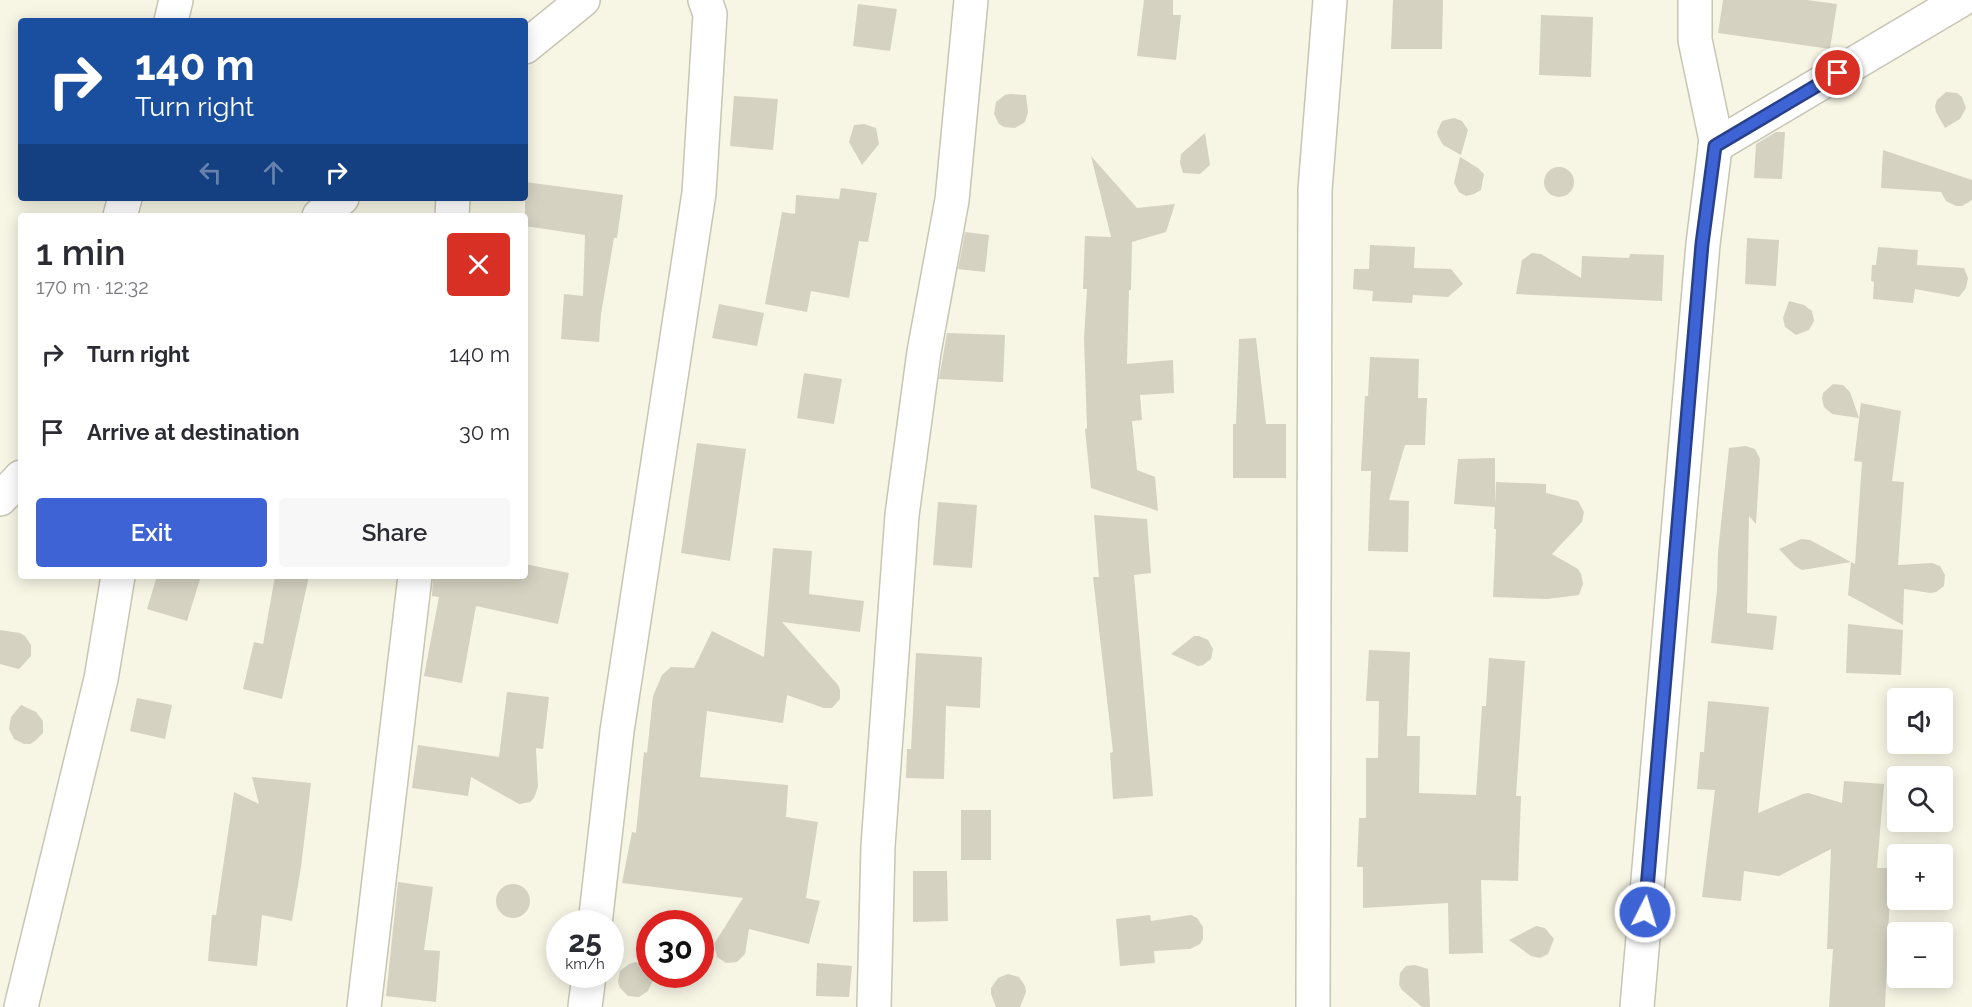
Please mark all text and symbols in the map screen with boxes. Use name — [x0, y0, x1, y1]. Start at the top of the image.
text: 140 m — [135, 41, 255, 90]
icon: right — [36, 42, 114, 120]
pin — [1812, 47, 1863, 98]
icon: arrive — [1821, 56, 1854, 89]
text: Turn right — [135, 91, 254, 122]
icon: left — [194, 156, 227, 189]
icon: ahead — [257, 156, 290, 189]
icon: right — [320, 156, 353, 189]
text: 1 min — [36, 231, 125, 273]
button: close — [447, 233, 510, 296]
text: 170 m · 12:32 — [36, 275, 149, 299]
icon: right — [36, 338, 69, 371]
text: Turn right — [87, 341, 190, 367]
text: 140 m — [449, 341, 510, 367]
icon: arrive — [36, 416, 69, 449]
text: Arrive at destination — [87, 419, 300, 445]
text: 30 m — [459, 419, 510, 445]
button: Exit — [36, 498, 267, 567]
button: Share — [279, 498, 510, 567]
map controls — [1887, 688, 1953, 988]
button: sound — [1887, 688, 1953, 754]
button: search — [1887, 766, 1953, 832]
button: + — [1887, 844, 1953, 910]
position arrow — [1613, 880, 1677, 944]
speed limit sign: 30 — [636, 910, 714, 988]
button: − — [1887, 922, 1953, 988]
text: 25 — [568, 924, 602, 959]
text: km/h — [565, 955, 605, 973]

